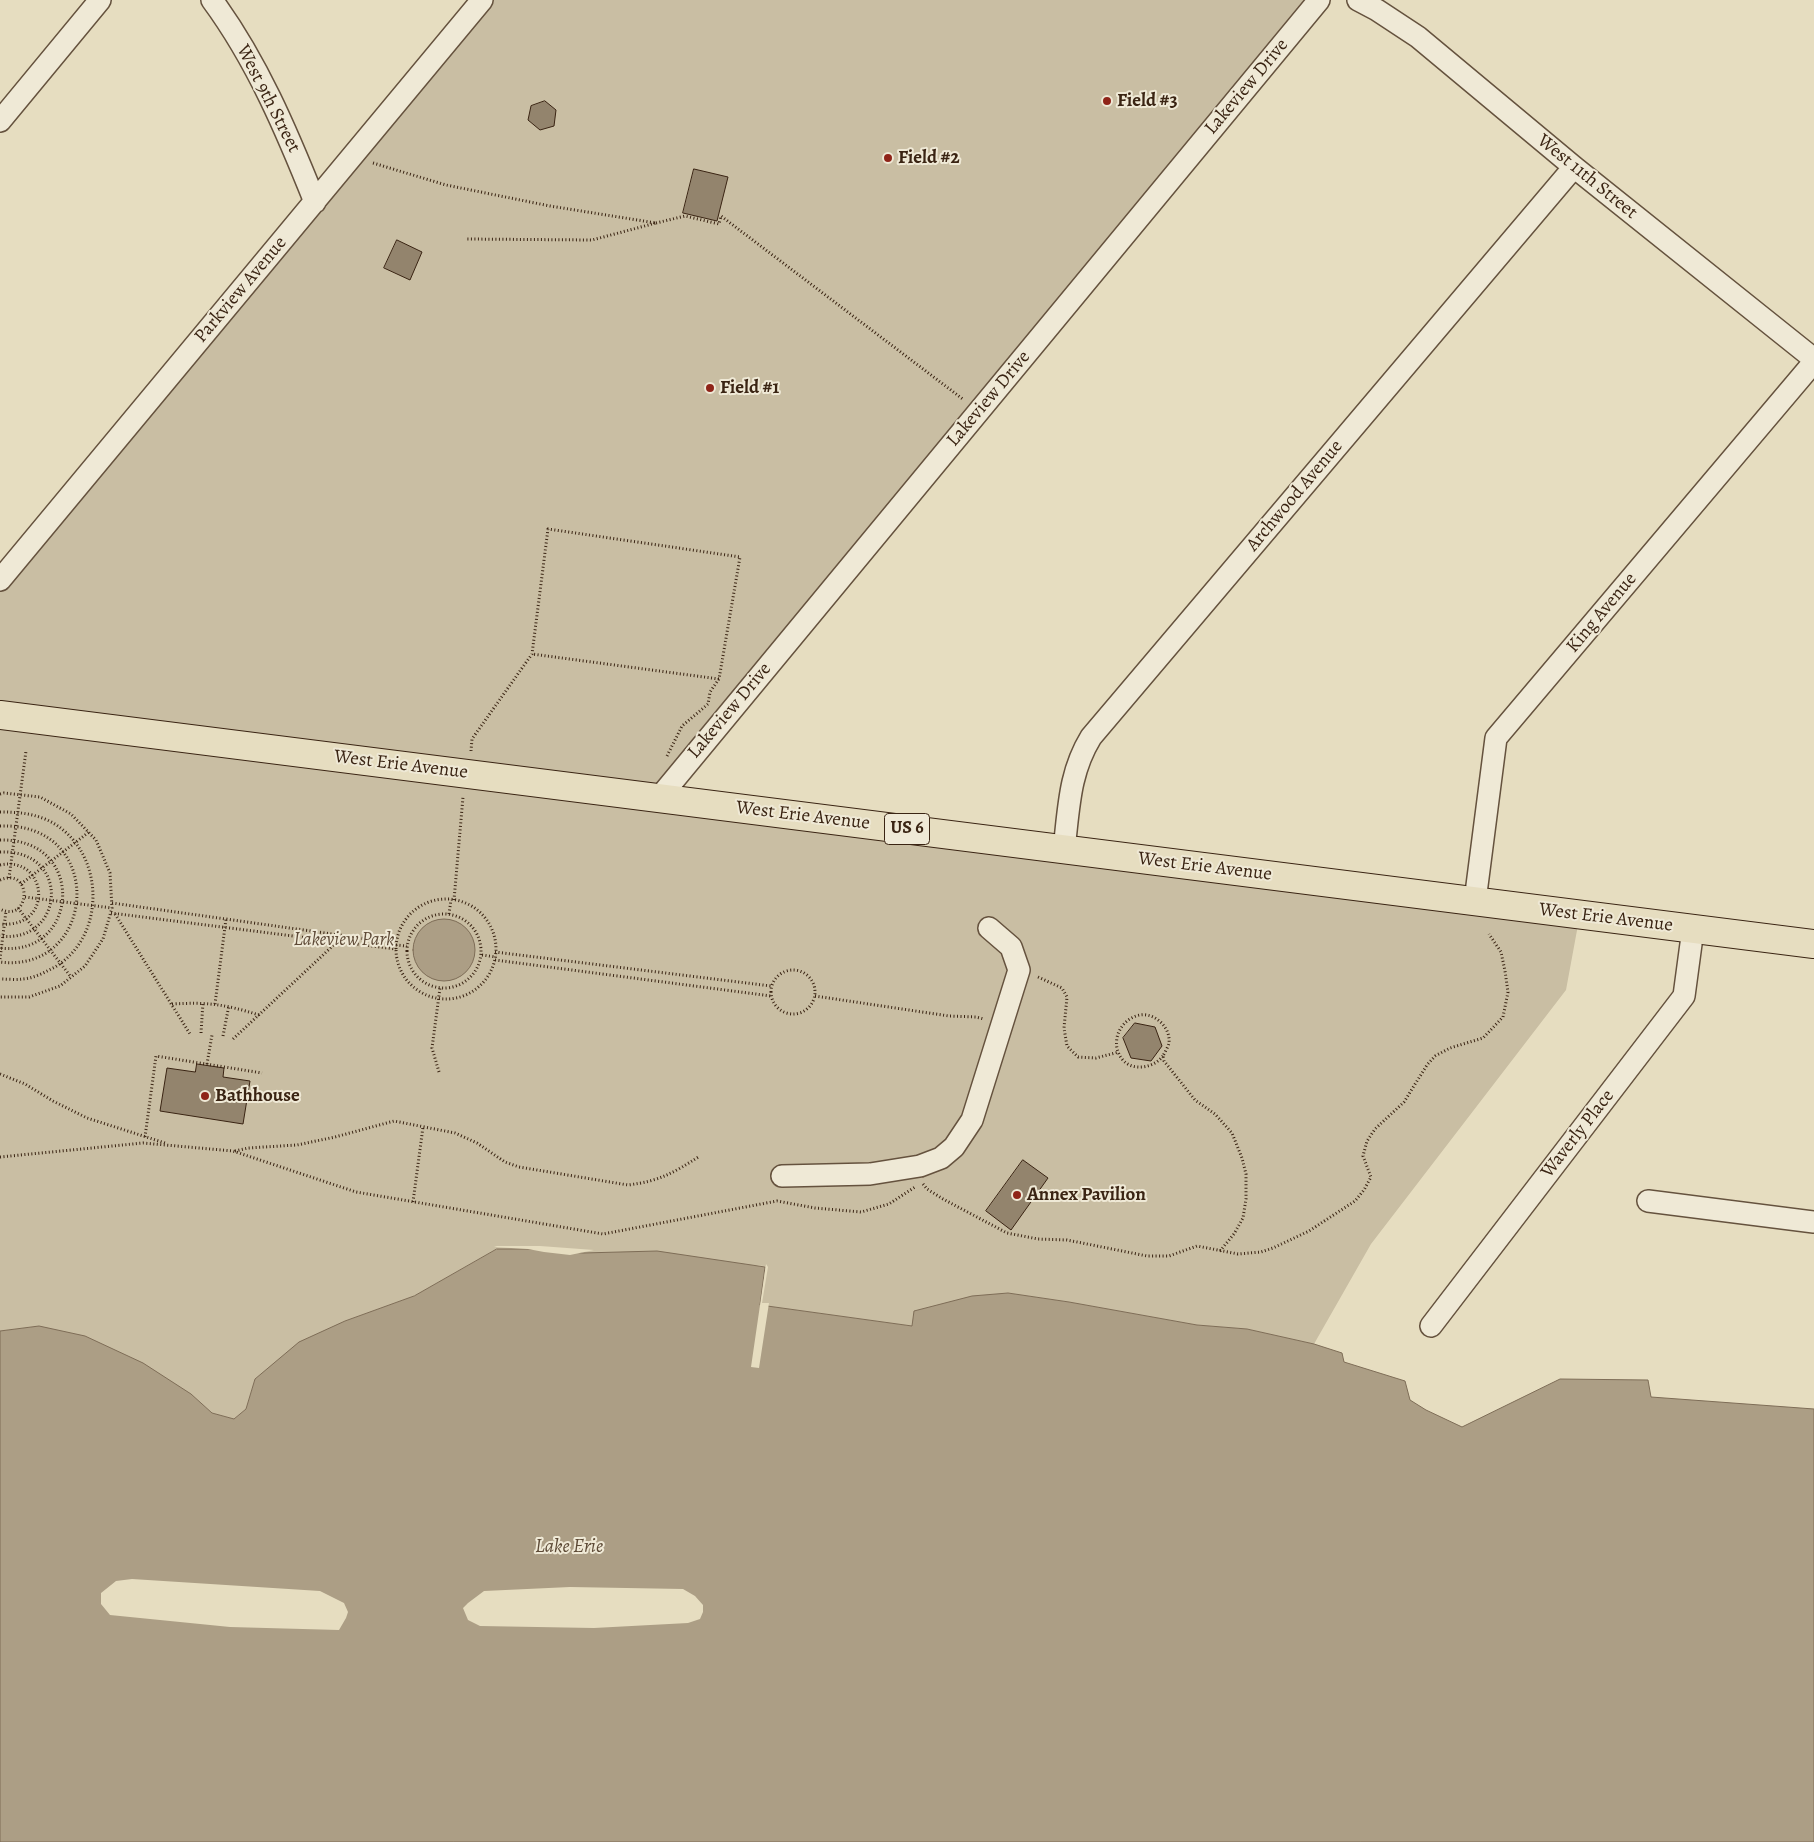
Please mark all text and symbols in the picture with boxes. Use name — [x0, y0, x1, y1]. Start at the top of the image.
street label: Lakeview Drive — [1200, 34, 1294, 140]
street label: West 9th Street — [231, 41, 305, 157]
place label: Field #3 — [1117, 90, 1178, 112]
marker: Field #3 — [1101, 95, 1113, 107]
street label: West 11th Street — [1532, 130, 1642, 224]
place label: Field #2 — [898, 147, 960, 169]
marker: Field #2 — [882, 152, 894, 164]
street label: Parkview Avenue — [190, 232, 292, 348]
street label: Lakeview Drive — [942, 346, 1036, 452]
place label: Field #1 — [720, 377, 779, 399]
marker: Field #1 — [704, 382, 716, 394]
street label: Archwood Avenue — [1242, 436, 1348, 556]
street label: King Avenue — [1562, 568, 1642, 658]
street label: Lakeview Drive — [683, 658, 777, 764]
street label: West Erie Avenue — [333, 745, 469, 785]
street label: West Erie Avenue — [735, 796, 871, 836]
road number: US 6 — [884, 814, 930, 844]
street label: West Erie Avenue — [1137, 847, 1273, 887]
street label: West Erie Avenue — [1538, 898, 1674, 938]
park label: Lakeview Park — [293, 929, 395, 951]
place label: Bathhouse — [215, 1085, 300, 1107]
street label: Waverly Place — [1536, 1085, 1620, 1183]
marker: Bathhouse — [199, 1090, 211, 1102]
place label: Annex Pavilion — [1027, 1184, 1146, 1206]
marker: Annex Pavilion — [1011, 1189, 1023, 1201]
water label: Lake Erie — [535, 1535, 603, 1559]

